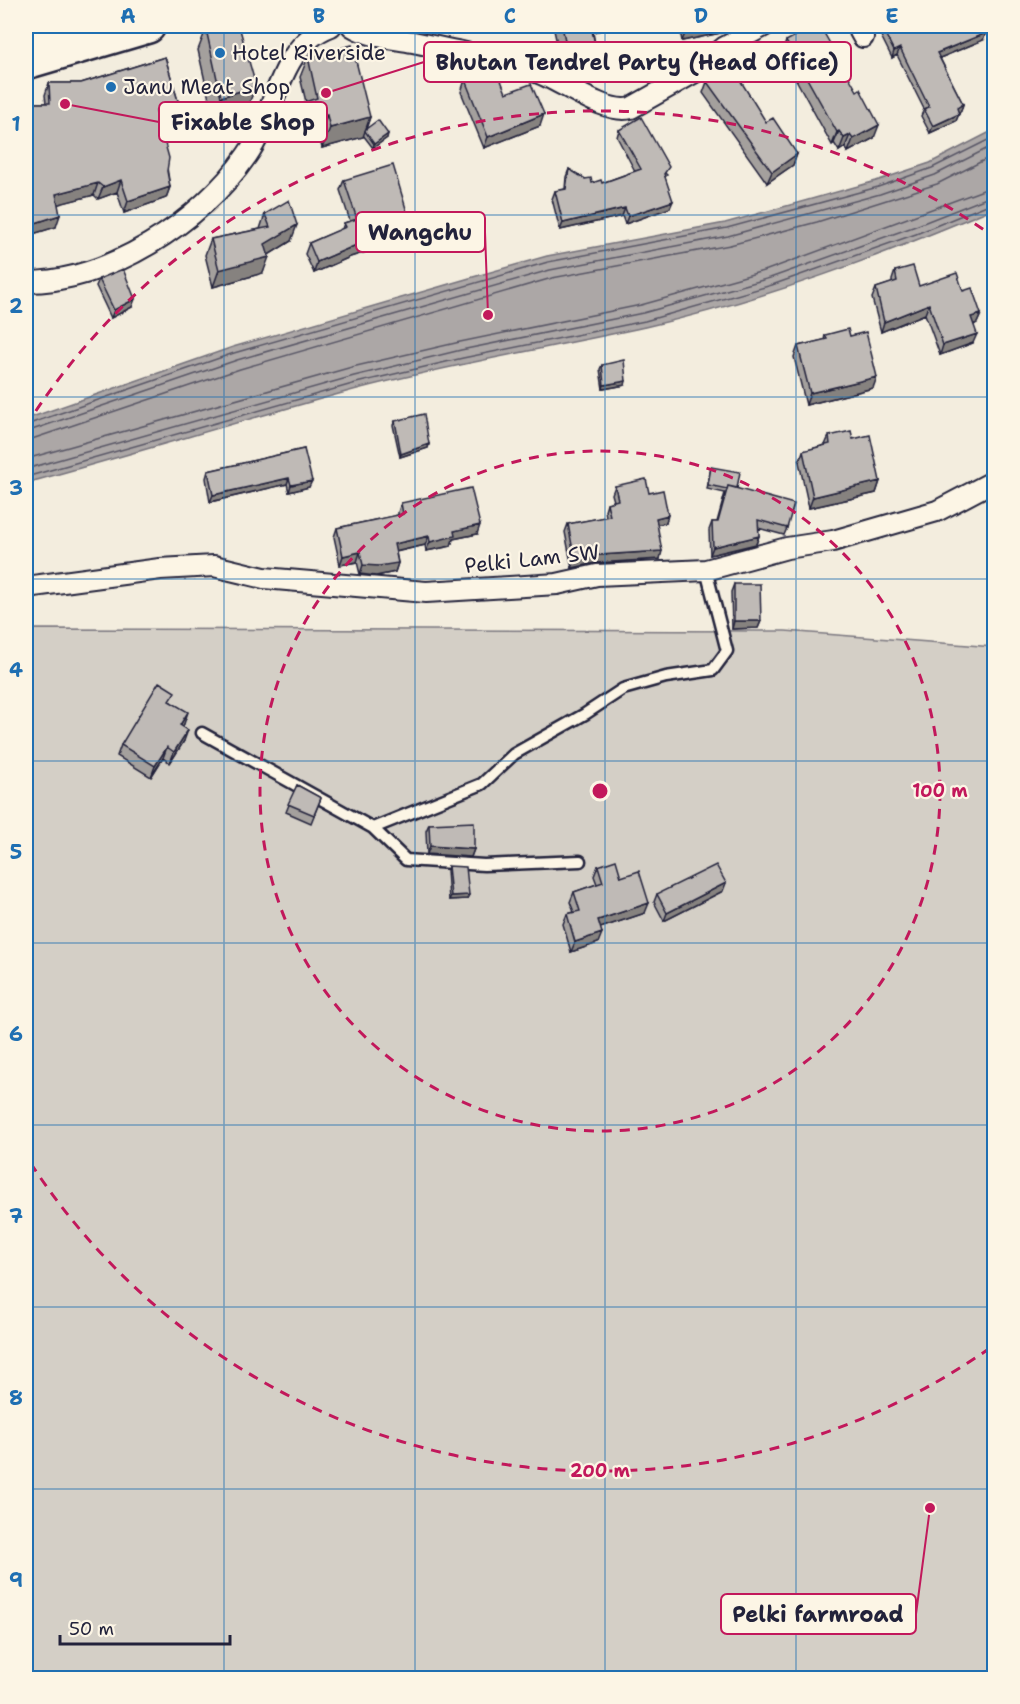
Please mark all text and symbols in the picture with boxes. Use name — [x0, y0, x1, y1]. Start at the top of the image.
text: A — [120, 3, 136, 29]
text: B — [313, 3, 325, 29]
text: C — [504, 3, 516, 29]
text: D — [694, 3, 708, 29]
text: E — [885, 3, 899, 29]
place label: Hotel Riverside — [232, 39, 386, 67]
callout: Bhutan Tendrel Party (Head Office) — [424, 42, 851, 82]
marker: Hotel Riverside — [213, 46, 227, 60]
text: Bhutan Tendrel Party (Head Office) — [435, 48, 839, 77]
place label: Janu Meat Shop — [123, 73, 290, 101]
marker: Janu Meat Shop — [104, 80, 118, 94]
callout: Fixable Shop — [159, 102, 327, 142]
text: Fixable Shop — [171, 108, 315, 137]
text: 1 — [11, 111, 21, 137]
callout: Wangchu — [356, 212, 485, 252]
text: Wangchu — [368, 218, 472, 247]
text: 2 — [9, 293, 23, 319]
text: 3 — [9, 475, 23, 501]
street label: Pelki Lam SW — [463, 538, 601, 580]
text: 4 — [9, 657, 23, 683]
text: 100 m — [912, 779, 968, 803]
centre of rings — [590, 781, 610, 801]
text: 5 — [10, 839, 22, 865]
text: 6 — [9, 1021, 23, 1047]
text: 7 — [9, 1203, 23, 1229]
text: 8 — [9, 1385, 23, 1411]
text: 200 m — [570, 1459, 631, 1483]
text: 9 — [9, 1567, 23, 1593]
callout: Pelki farmroad — [721, 1594, 916, 1634]
text: Pelki farmroad — [732, 1600, 904, 1629]
scale bar — [60, 1608, 230, 1646]
text: 50 m — [69, 1617, 114, 1641]

